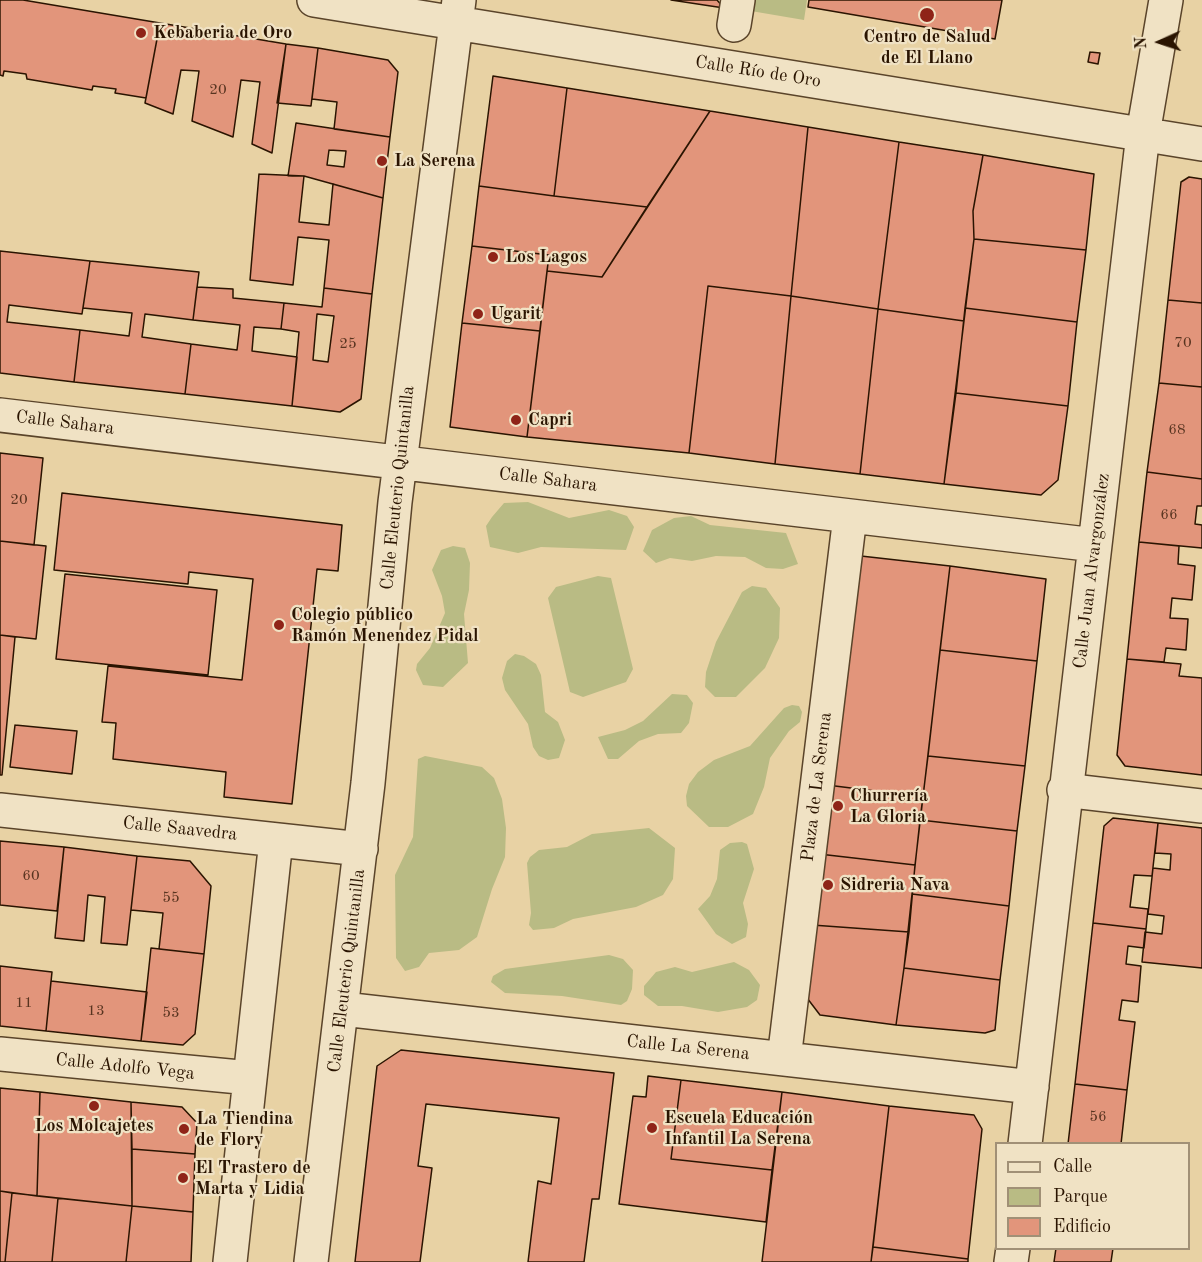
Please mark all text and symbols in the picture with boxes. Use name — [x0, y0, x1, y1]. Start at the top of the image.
marker: Centro de Salud de El Llano — [918, 6, 936, 24]
north arrow — [1130, 12, 1190, 72]
place label: Kebaberia de Oro — [153, 22, 292, 44]
marker: Kebaberia de Oro — [134, 26, 148, 40]
place label: Centro de Salud de El Llano — [863, 26, 991, 68]
text: N — [1134, 36, 1150, 49]
street label: Calle Río de Oro — [693, 51, 823, 93]
house number: 20 — [209, 81, 227, 99]
place label: La Serena — [394, 150, 475, 172]
marker: La Serena — [375, 154, 389, 168]
place label: Los Lagos — [505, 246, 587, 268]
marker: Los Lagos — [486, 250, 500, 264]
place label: Ugarit — [490, 303, 542, 325]
marker: Ugarit — [471, 307, 485, 321]
house number: 70 — [1174, 334, 1192, 352]
house number: 25 — [339, 335, 357, 353]
street label: Calle Eleuterio Quintanilla — [377, 385, 419, 591]
street label: Calle Sahara — [15, 406, 115, 440]
place label: Capri — [528, 409, 572, 431]
marker: Capri — [509, 413, 523, 427]
house number: 68 — [1168, 421, 1186, 439]
street label: Calle Sahara — [498, 463, 598, 497]
street label: Calle Juan Alvargonzález — [1069, 472, 1115, 670]
house number: 20 — [10, 491, 28, 509]
house number: 66 — [1160, 506, 1178, 524]
place label: Colegio público Ramón Menendez Pidal — [291, 604, 479, 646]
marker: Colegio público Ramón Menendez Pidal — [272, 618, 286, 632]
street label: Plaza de La Serena — [797, 711, 837, 863]
place label: Churrería La Gloria — [850, 785, 928, 828]
marker: Churrería La Gloria — [831, 799, 845, 813]
street label: Calle Saavedra — [122, 812, 238, 846]
house number: 60 — [22, 867, 40, 885]
street label: Calle Eleuterio Quintanilla — [324, 868, 370, 1074]
place label: Sidreria Nava — [840, 874, 950, 896]
marker: Sidreria Nava — [821, 878, 835, 892]
house number: 55 — [162, 889, 180, 907]
house number: 11 — [15, 994, 33, 1012]
house number: 13 — [87, 1002, 105, 1020]
house number: 53 — [162, 1004, 180, 1022]
street label: Calle La Serena — [625, 1031, 751, 1065]
street label: Calle Adolfo Vega — [54, 1049, 196, 1085]
marker: Los Molcajetes — [87, 1099, 101, 1113]
place label: Escuela Educación Infantil La Serena — [664, 1107, 813, 1150]
place label: La Tiendina de Flory — [196, 1108, 293, 1150]
house number: 56 — [1089, 1108, 1107, 1126]
place label: Los Molcajetes — [34, 1115, 154, 1137]
marker: Escuela Educación Infantil La Serena — [645, 1121, 659, 1135]
marker: La Tiendina de Flory — [177, 1122, 191, 1136]
legend — [995, 1142, 1190, 1250]
place label: El Trastero de Marta y Lidia — [195, 1157, 311, 1200]
text: Calle — [1053, 1158, 1092, 1176]
marker: El Trastero de Marta y Lidia — [176, 1171, 190, 1185]
text: Parque — [1053, 1188, 1108, 1206]
text: Edificio — [1053, 1218, 1111, 1236]

